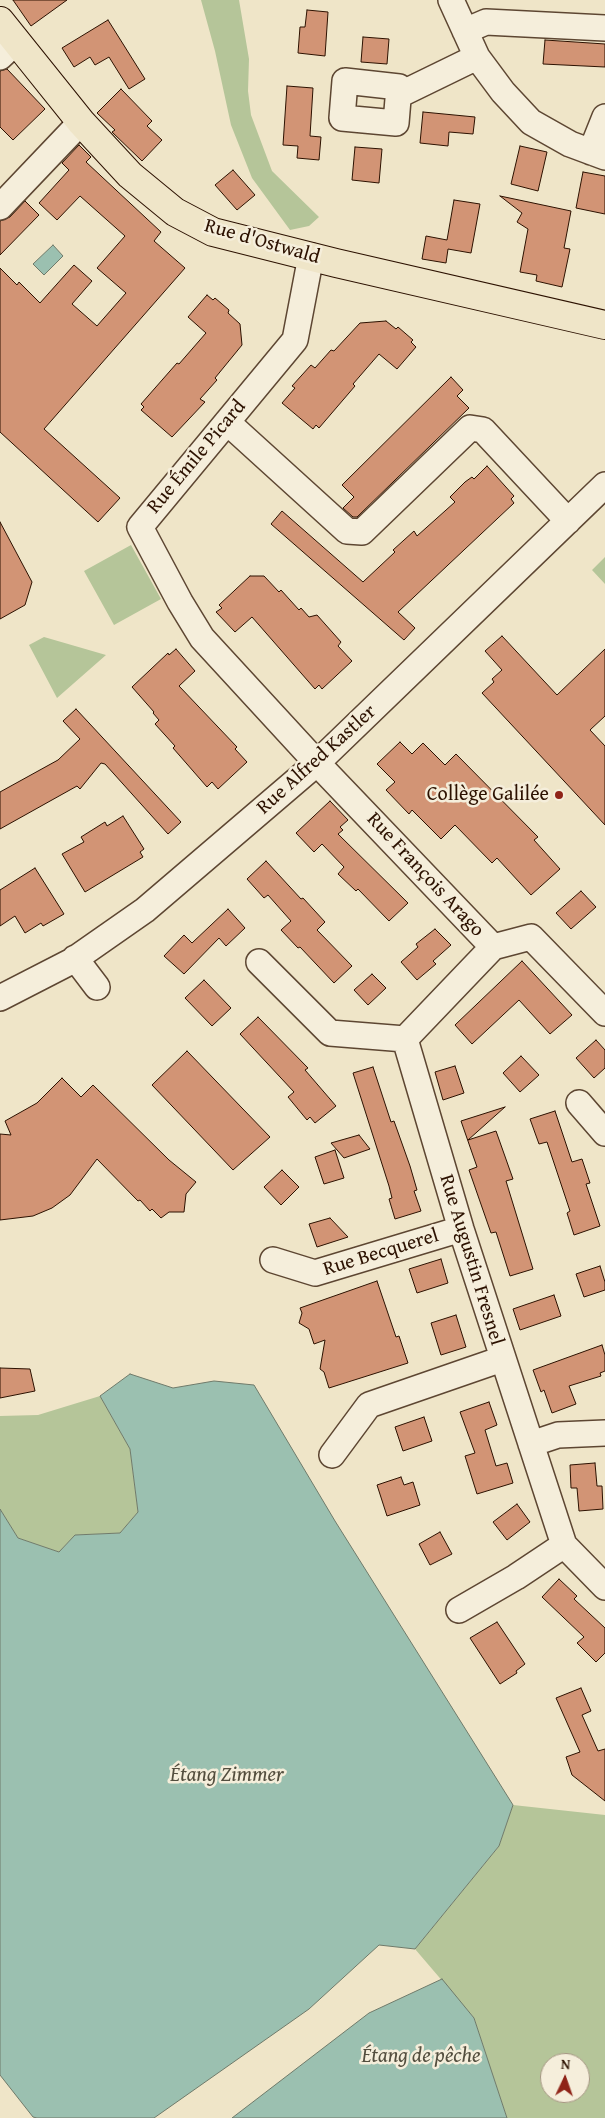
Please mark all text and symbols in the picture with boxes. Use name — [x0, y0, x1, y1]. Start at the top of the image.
street label: Rue d'Ostwald — [202, 214, 322, 270]
street label: Rue Émile Picard — [142, 395, 252, 519]
street label: Rue Alfred Kastler — [252, 700, 382, 820]
place label: Collège Galilée — [427, 783, 549, 807]
marker: Collège Galilée — [553, 789, 565, 801]
street label: Rue François Arago — [361, 808, 489, 942]
street label: Rue Augustin Fresnel — [434, 1172, 508, 1348]
street label: Rue Becquerel — [320, 1224, 442, 1282]
water label: Étang Zimmer — [170, 1763, 284, 1789]
water label: Étang de pêche — [361, 2044, 481, 2070]
north arrow — [540, 2053, 590, 2103]
text: N — [561, 2054, 571, 2074]

